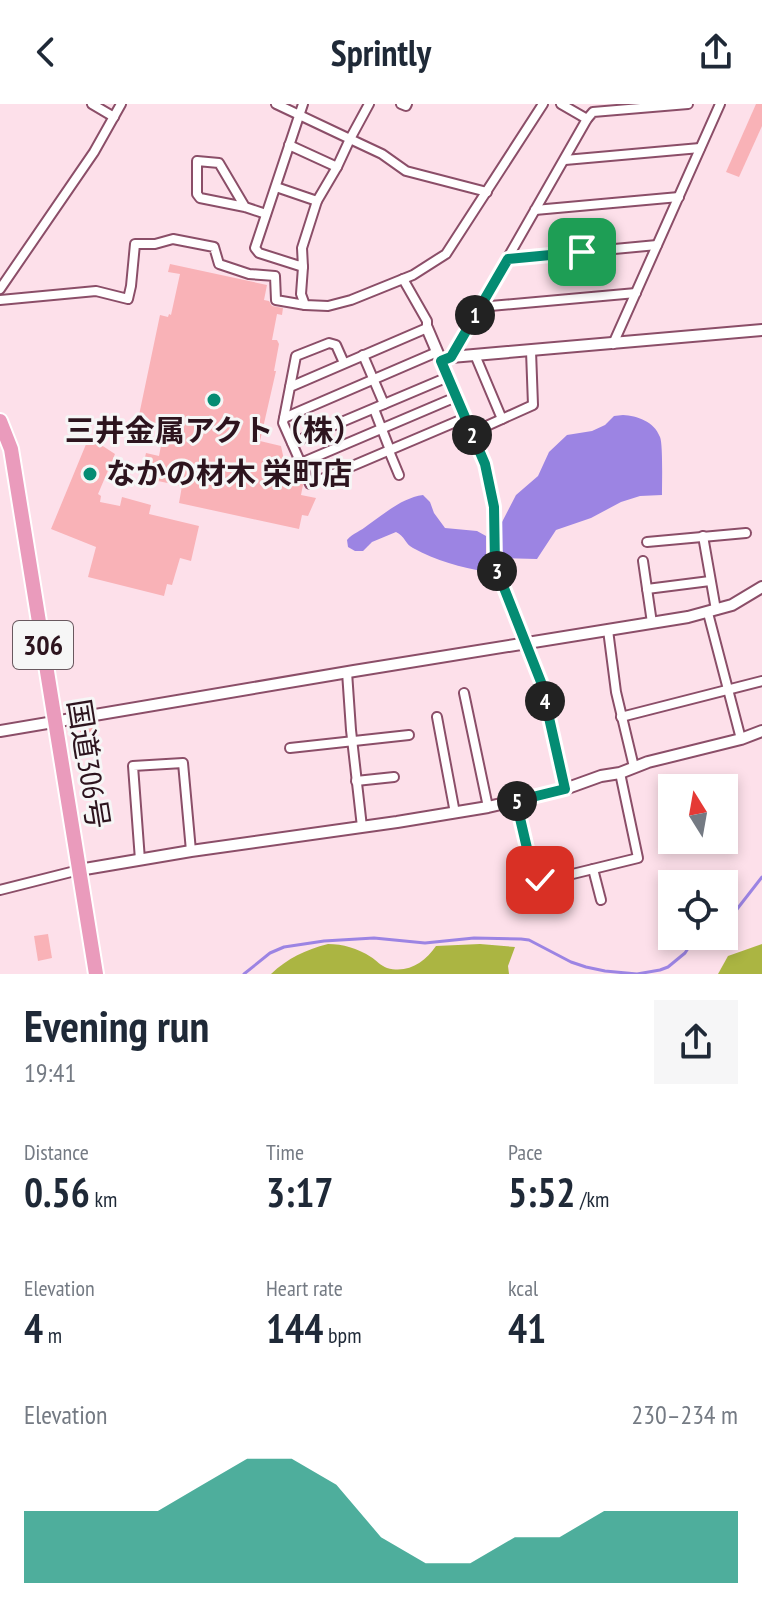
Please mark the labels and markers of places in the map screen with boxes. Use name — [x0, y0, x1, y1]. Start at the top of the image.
pin — [548, 218, 616, 286]
pin: 1 — [455, 295, 495, 335]
marker: 三井金属アクト（株） — [205, 391, 223, 409]
place label: 三井金属アクト（株） — [65, 410, 363, 449]
pin: 2 — [452, 415, 492, 455]
place label: なかの材木 栄町店 — [106, 453, 352, 492]
marker: なかの材木 栄町店 — [81, 465, 99, 483]
pin: 3 — [477, 551, 517, 591]
pin: 4 — [525, 681, 565, 721]
pin: 5 — [497, 781, 537, 821]
pin — [506, 846, 574, 914]

